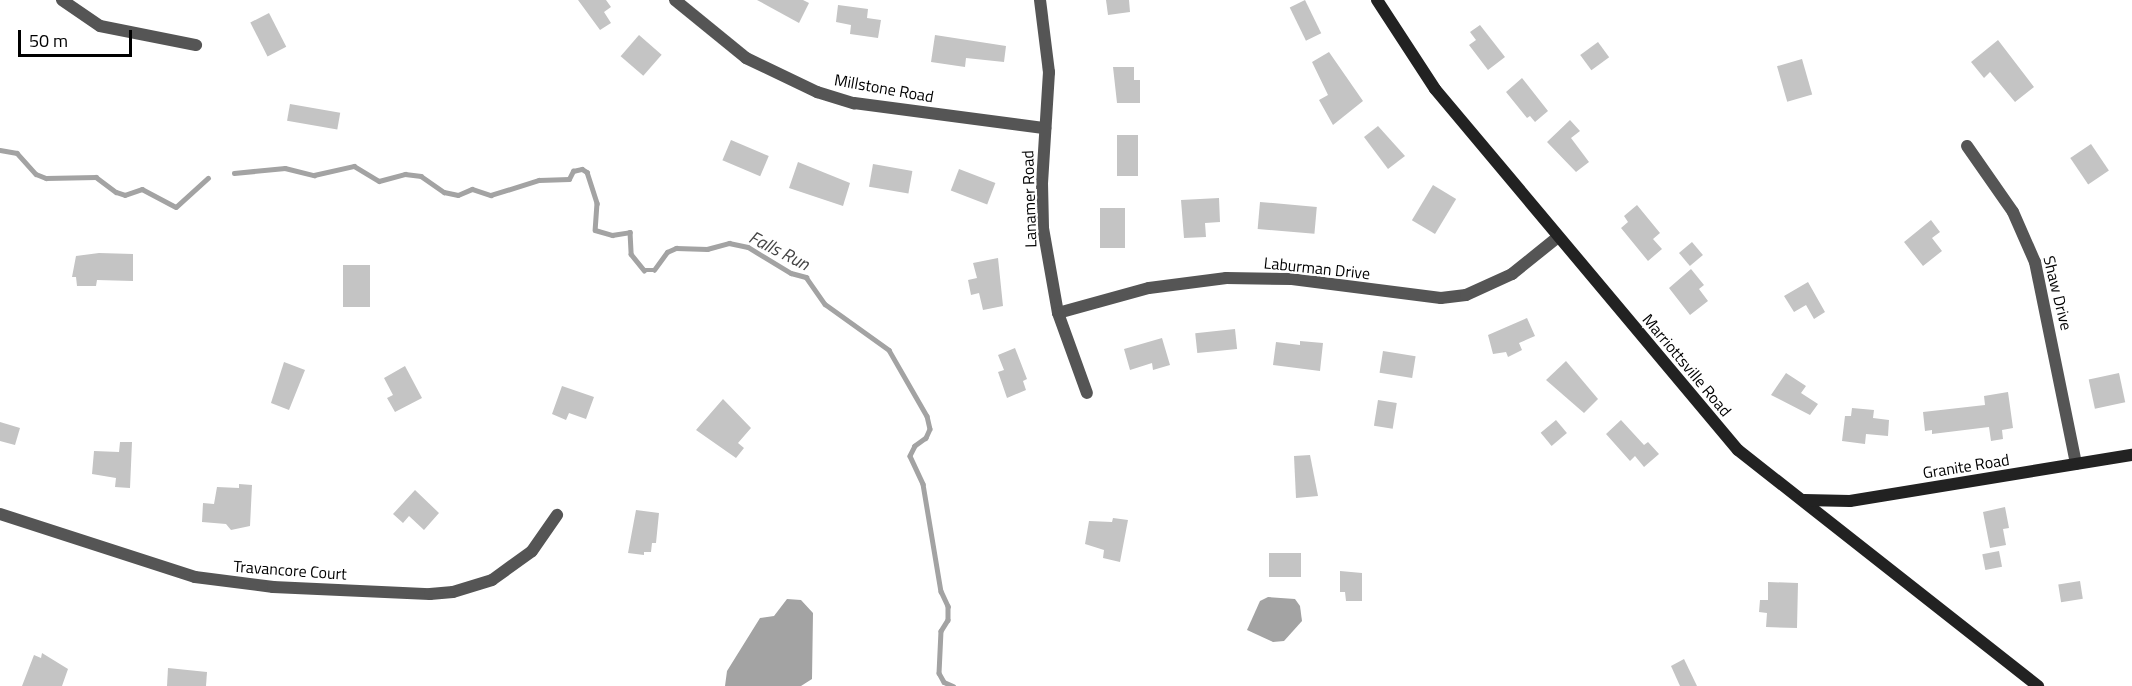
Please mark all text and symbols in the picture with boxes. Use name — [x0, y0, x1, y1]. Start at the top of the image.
scale bar — [21, 18, 135, 56]
text: 50 m — [29, 27, 68, 54]
street label: Millstone Road — [833, 70, 935, 106]
street label: Lanamer Road — [1018, 150, 1040, 248]
water label: Falls Run — [745, 227, 813, 275]
street label: Laburman Drive — [1263, 253, 1371, 283]
street label: Shaw Drive — [2039, 254, 2077, 332]
street label: Marriottsville Road — [1639, 310, 1735, 420]
street label: Granite Road — [1921, 450, 2011, 482]
street label: Travancore Court — [233, 556, 347, 584]

